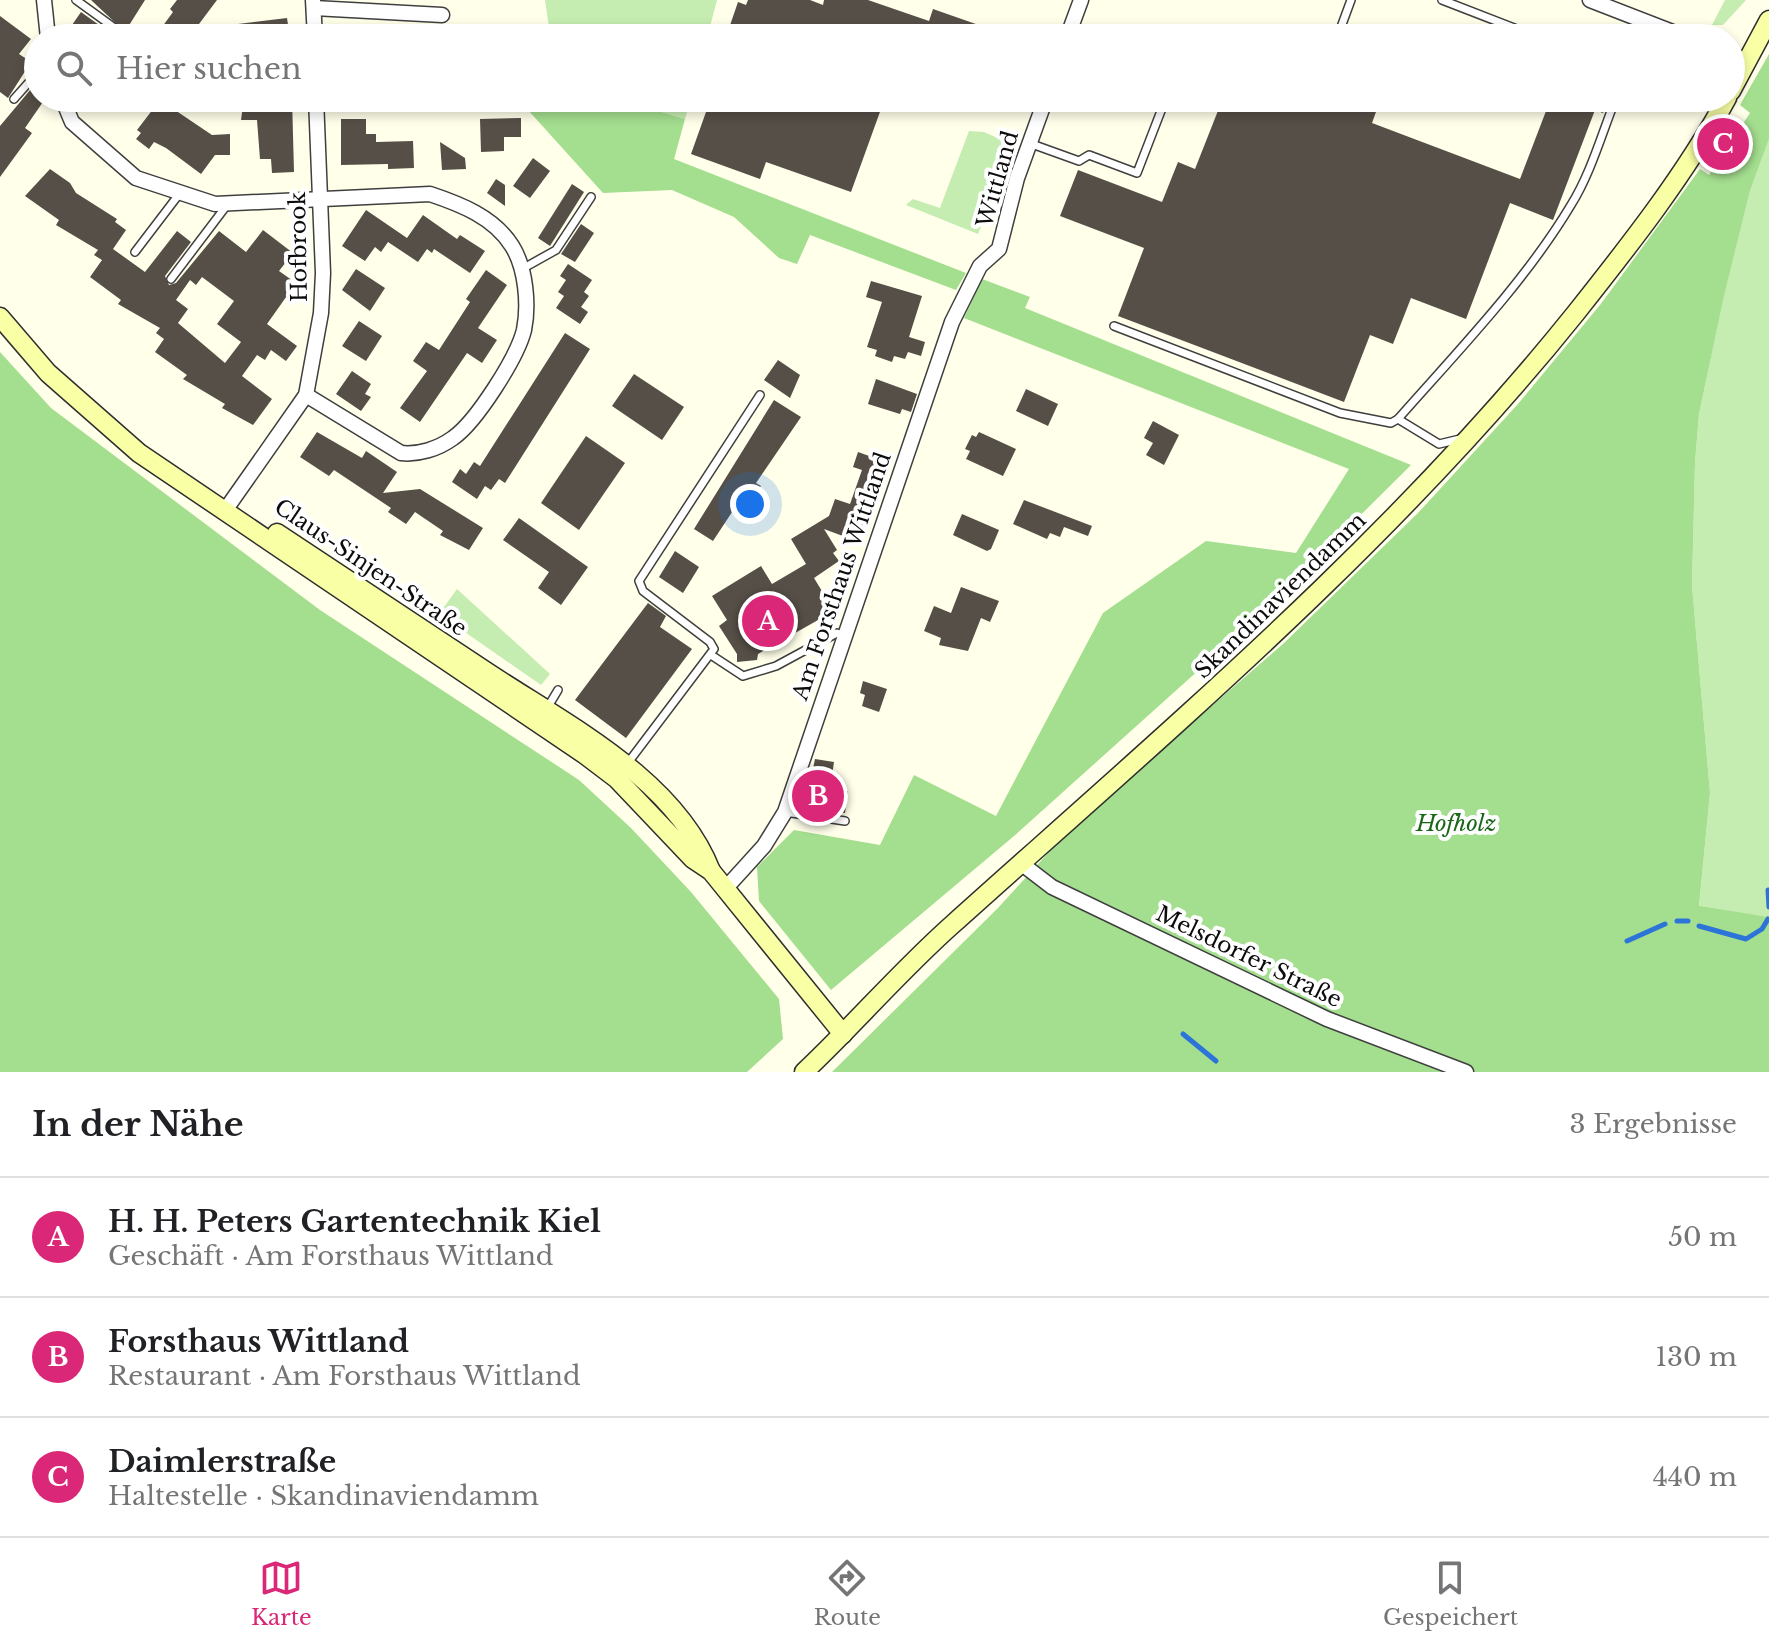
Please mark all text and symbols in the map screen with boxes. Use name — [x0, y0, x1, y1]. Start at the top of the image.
search box — [24, 24, 1745, 112]
icon: search — [52, 46, 96, 90]
text: Hier suchen — [116, 50, 302, 87]
pin: C — [1697, 114, 1749, 174]
street label: Wittland — [971, 128, 1024, 231]
street label: Hofbrook — [284, 191, 313, 302]
street label: Am Forsthaus Wittland — [786, 448, 897, 705]
your location — [730, 484, 770, 524]
street label: Claus-Sinjen-Straße — [269, 493, 472, 642]
street label: Skandinaviendamm — [1189, 506, 1372, 684]
pin: A — [742, 591, 794, 651]
pin: B — [792, 766, 844, 826]
park label: Hofholz — [1415, 810, 1496, 837]
street label: Melsdorfer Straße — [1152, 900, 1346, 1013]
text: In der Nähe — [32, 1103, 244, 1145]
text: 3 Ergebnisse — [1570, 1108, 1737, 1140]
text: H. H. Peters Gartentechnik Kiel — [108, 1203, 601, 1240]
text: A — [47, 1221, 69, 1253]
text: 50 m — [1668, 1221, 1737, 1253]
text: Geschäft · Am Forsthaus Wittland — [108, 1240, 553, 1272]
text: Forsthaus Wittland — [108, 1323, 409, 1360]
text: B — [48, 1341, 68, 1373]
text: 130 m — [1655, 1341, 1737, 1373]
text: Restaurant · Am Forsthaus Wittland — [108, 1360, 580, 1392]
text: Daimlerstraße — [108, 1443, 336, 1480]
text: C — [47, 1461, 69, 1493]
text: 440 m — [1653, 1461, 1737, 1493]
text: Haltestelle · Skandinaviendamm — [108, 1480, 539, 1512]
tab: Karte — [251, 1556, 312, 1631]
tab: Route — [814, 1556, 881, 1631]
tab: Gespeichert — [1383, 1556, 1518, 1631]

